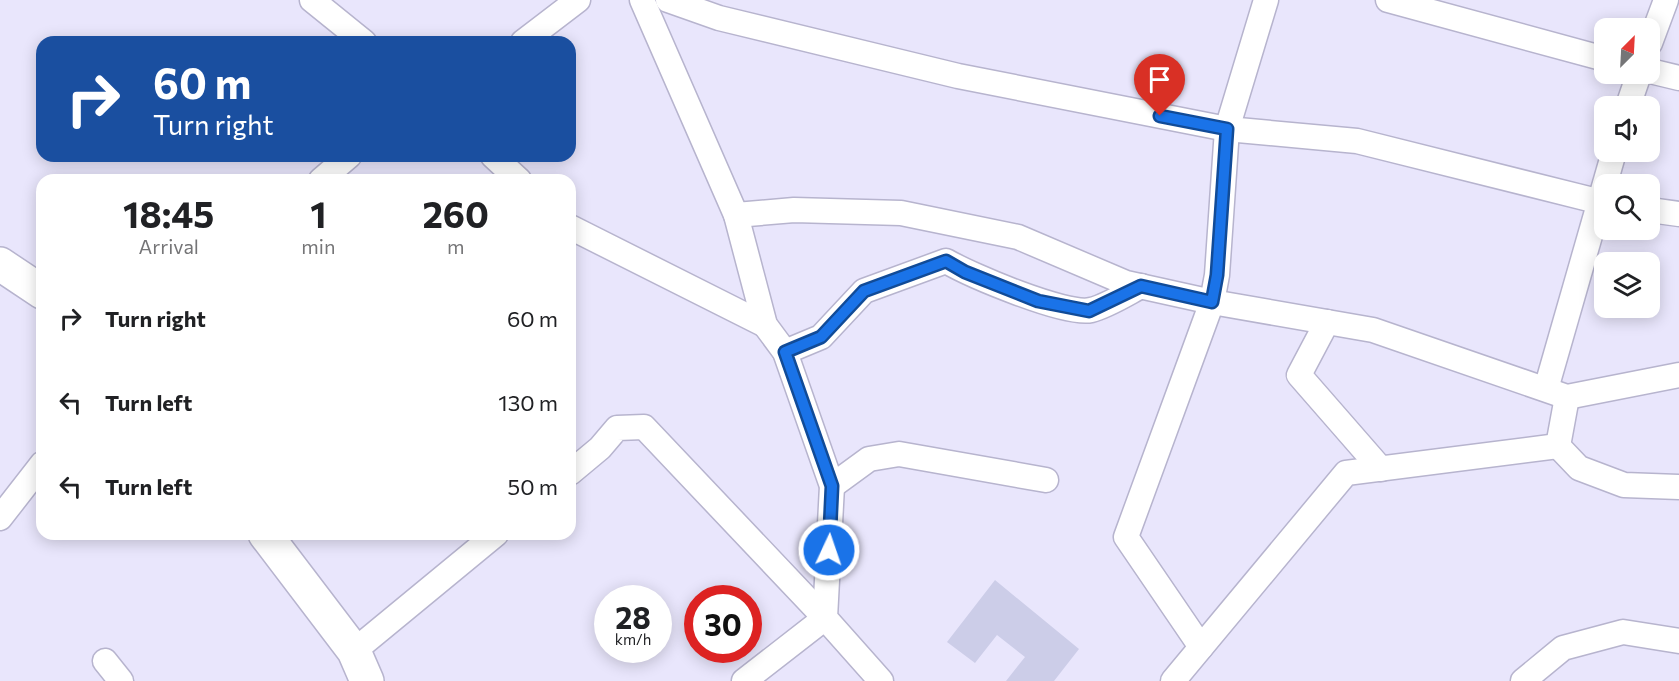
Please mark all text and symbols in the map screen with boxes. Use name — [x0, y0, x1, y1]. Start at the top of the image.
north arrow — [1594, 18, 1660, 84]
map controls — [1594, 18, 1660, 318]
pin — [1134, 54, 1185, 116]
text: 60 m — [153, 56, 252, 108]
icon: right — [54, 60, 132, 138]
icon: arrive — [1143, 63, 1176, 96]
button: sound — [1594, 96, 1660, 162]
text: Turn right — [153, 108, 273, 141]
button: search — [1594, 174, 1660, 240]
text: 18:45 — [123, 191, 214, 235]
text: 1 — [310, 191, 327, 235]
text: 260 — [423, 191, 489, 235]
text: Arrival — [138, 234, 199, 258]
text: min — [301, 234, 335, 258]
text: m — [447, 234, 464, 258]
button: layers — [1594, 252, 1660, 318]
icon: right — [54, 302, 87, 335]
text: Turn right — [105, 305, 206, 332]
text: 60 m — [507, 305, 558, 332]
icon: left — [54, 386, 87, 419]
text: Turn left — [105, 389, 192, 416]
text: 130 m — [498, 389, 558, 416]
icon: left — [54, 470, 87, 503]
text: Turn left — [105, 473, 192, 500]
text: 50 m — [508, 473, 558, 500]
position arrow — [797, 518, 861, 582]
speed limit sign: 30 — [684, 585, 762, 663]
text: 28 — [615, 598, 651, 635]
text: km/h — [615, 630, 651, 648]

